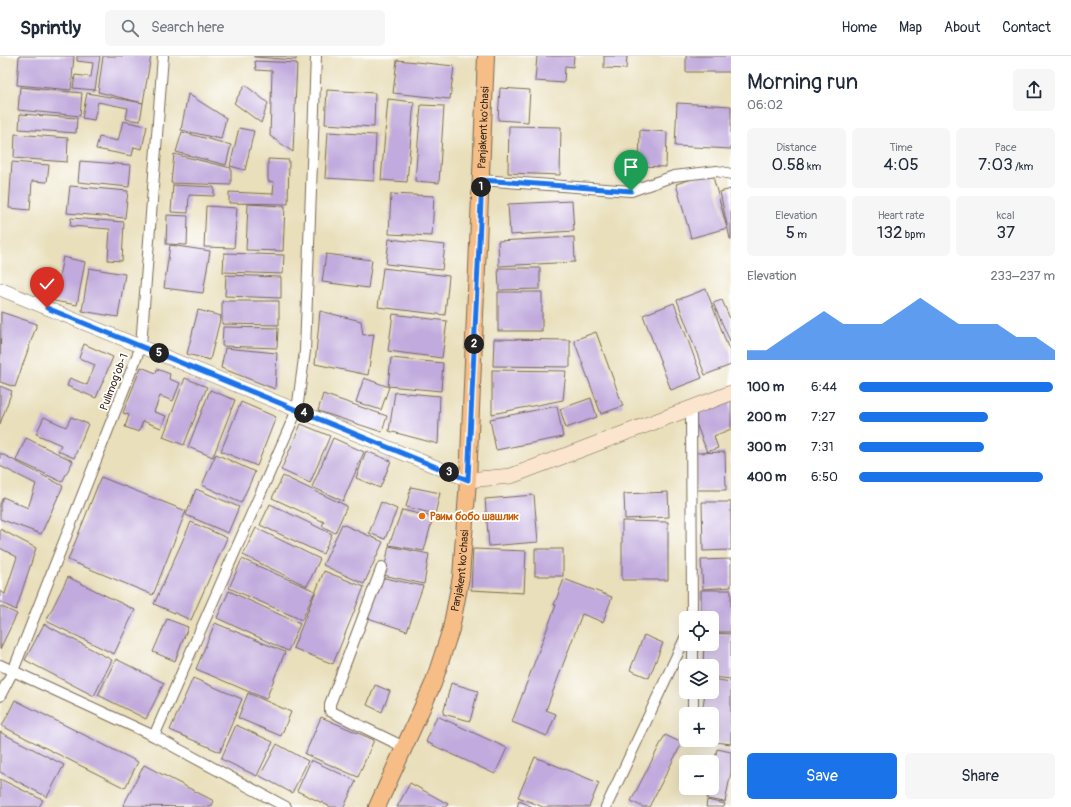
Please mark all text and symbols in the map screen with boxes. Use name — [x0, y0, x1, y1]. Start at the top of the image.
search box — [105, 10, 385, 46]
text: Sprintly — [20, 16, 81, 40]
icon: search — [119, 17, 141, 39]
text: Search here — [151, 18, 224, 37]
text: Home — [842, 19, 877, 36]
text: Map — [899, 19, 922, 36]
text: About — [944, 19, 980, 36]
text: Contact — [1002, 19, 1051, 36]
text: Morning run — [747, 68, 858, 96]
button: share — [1013, 69, 1055, 111]
street label: Panjakent ko'chasi — [475, 86, 491, 169]
text: 06:02 — [747, 97, 783, 113]
text: Distance — [776, 141, 816, 154]
text: Time — [889, 141, 912, 154]
text: Pace — [995, 141, 1017, 154]
pin — [614, 150, 648, 191]
text: 0.58 — [771, 154, 805, 175]
text: 4:05 — [883, 154, 919, 175]
text: 7:03 — [978, 154, 1013, 175]
icon: arrive — [620, 156, 642, 178]
text: km — [805, 160, 821, 173]
text: /km — [1013, 160, 1033, 173]
pin: 1 — [471, 177, 491, 197]
text: 1 — [479, 180, 483, 193]
text: Elevation — [775, 209, 817, 222]
text: Heart rate — [878, 209, 924, 222]
text: kcal — [997, 209, 1015, 222]
text: 5 — [786, 222, 795, 243]
text: 132 — [877, 222, 902, 243]
text: 37 — [996, 222, 1015, 243]
text: m — [795, 228, 807, 241]
text: bpm — [902, 228, 925, 241]
pin — [30, 267, 64, 308]
text: Elevation — [747, 268, 797, 284]
text: 233–237 m — [991, 268, 1055, 284]
icon: check — [36, 273, 58, 295]
pin: 2 — [464, 334, 484, 354]
text: 2 — [471, 337, 477, 350]
pin: 5 — [149, 343, 169, 363]
text: 5 — [156, 346, 162, 359]
street label: Pulimog’ob-1 — [97, 352, 131, 412]
text: 100 m — [747, 379, 784, 395]
text: 6:44 — [811, 379, 837, 395]
pin: 4 — [294, 403, 314, 423]
text: 4 — [301, 406, 307, 419]
text: 200 m — [747, 409, 786, 425]
text: 7:27 — [811, 409, 836, 425]
text: 300 m — [747, 439, 786, 455]
text: 7:31 — [811, 439, 834, 455]
pin: 3 — [439, 462, 459, 482]
text: 3 — [446, 465, 452, 478]
text: 400 m — [747, 469, 787, 485]
text: 6:50 — [811, 469, 838, 485]
place label: Раим бобо шашлик — [430, 510, 519, 523]
marker: Раим бобо шашлик — [417, 511, 427, 521]
street label: Panjakent ko'chasi — [448, 529, 471, 613]
map controls — [679, 611, 719, 795]
button: locate — [679, 611, 719, 651]
button: layers — [679, 659, 719, 699]
button: + — [679, 707, 719, 747]
button: Save — [747, 753, 897, 799]
button: Share — [905, 753, 1055, 799]
button: − — [679, 755, 719, 795]

